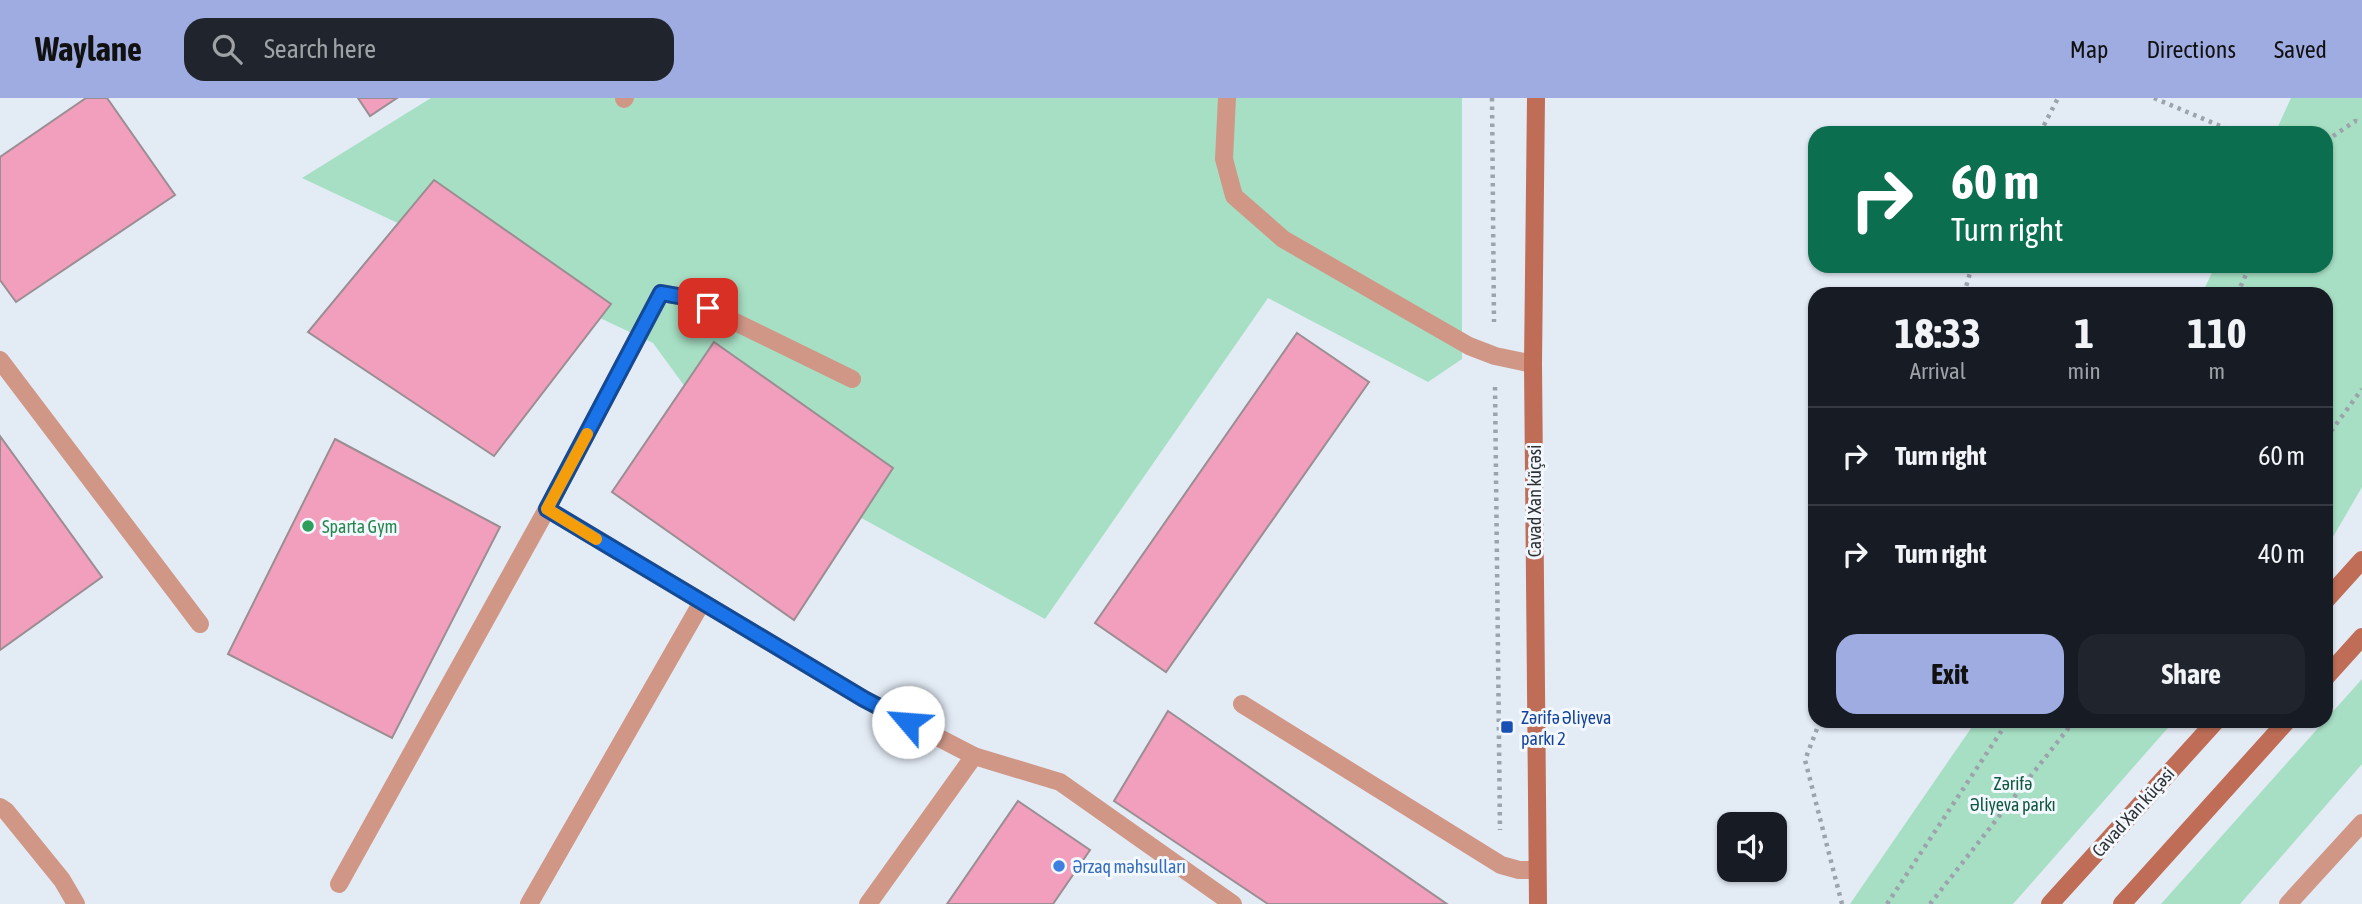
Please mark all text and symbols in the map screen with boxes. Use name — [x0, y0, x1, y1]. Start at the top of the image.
search box — [184, 18, 674, 81]
text: Waylane — [35, 30, 142, 68]
icon: search — [208, 30, 246, 68]
text: Search here — [264, 34, 376, 64]
text: Map — [2070, 36, 2108, 63]
text: Directions — [2146, 36, 2236, 63]
text: Saved — [2274, 36, 2327, 63]
text: 60 m — [1951, 153, 2039, 209]
icon: right — [1836, 154, 1927, 245]
text: Turn right — [1951, 211, 2064, 248]
pin — [678, 278, 738, 338]
icon: arrive — [689, 289, 727, 327]
text: 18:33 — [1895, 309, 1981, 357]
text: 1 — [2074, 309, 2094, 357]
text: 110 — [2187, 309, 2246, 357]
text: Arrival — [1910, 358, 1966, 384]
text: min — [2068, 358, 2101, 384]
text: m — [2209, 358, 2225, 384]
icon: right — [1836, 437, 1874, 475]
text: Turn right — [1895, 441, 1986, 471]
text: 60 m — [2258, 441, 2305, 471]
street label: Cavad Xan küçəsi — [1524, 445, 1545, 557]
place label: Sparta Gym — [322, 516, 398, 537]
marker: Sparta Gym — [300, 518, 316, 534]
icon: right — [1836, 535, 1874, 573]
text: Turn right — [1895, 539, 1986, 569]
text: 40 m — [2258, 539, 2305, 569]
button: Exit — [1836, 634, 2064, 714]
button: Share — [2078, 634, 2305, 714]
position arrow — [871, 685, 945, 759]
place label: Zərifə Əliyeva parkı 2 — [1521, 707, 1611, 749]
marker: Zərifə Əliyeva parkı 2 — [1499, 719, 1515, 735]
street label: Cavad Xan küçəsi — [2087, 763, 2179, 861]
park label: Zərifə Əliyeva parkı — [1970, 773, 2056, 815]
map controls — [1717, 812, 1787, 882]
button: sound — [1717, 812, 1787, 882]
place label: Ərzaq məhsulları — [1073, 856, 1186, 877]
marker: Ərzaq məhsulları — [1051, 858, 1067, 874]

